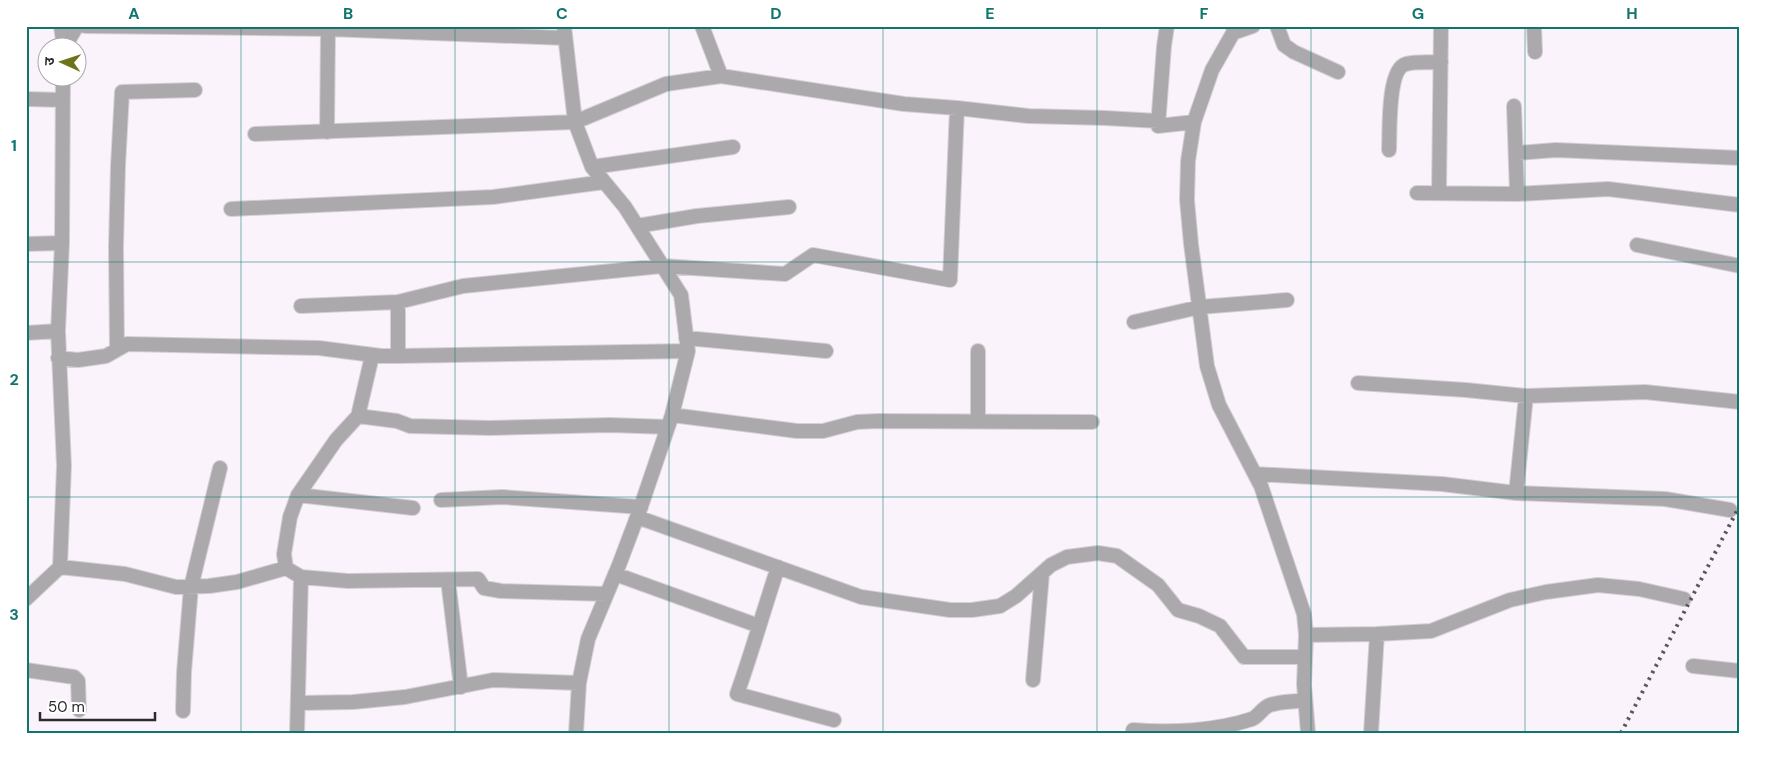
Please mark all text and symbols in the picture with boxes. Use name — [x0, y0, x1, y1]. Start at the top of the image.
text: A — [128, 3, 140, 24]
text: B — [343, 3, 353, 24]
text: C — [556, 3, 568, 24]
text: D — [770, 3, 782, 24]
text: E — [985, 3, 995, 24]
text: F — [1200, 3, 1209, 24]
text: G — [1412, 3, 1424, 24]
text: H — [1626, 3, 1638, 24]
north arrow — [38, 38, 88, 88]
text: उ — [40, 56, 58, 66]
text: 1 — [11, 135, 17, 156]
text: 2 — [9, 369, 19, 390]
text: 3 — [9, 604, 19, 625]
scale bar — [40, 689, 155, 721]
text: 50 m — [48, 697, 85, 717]

